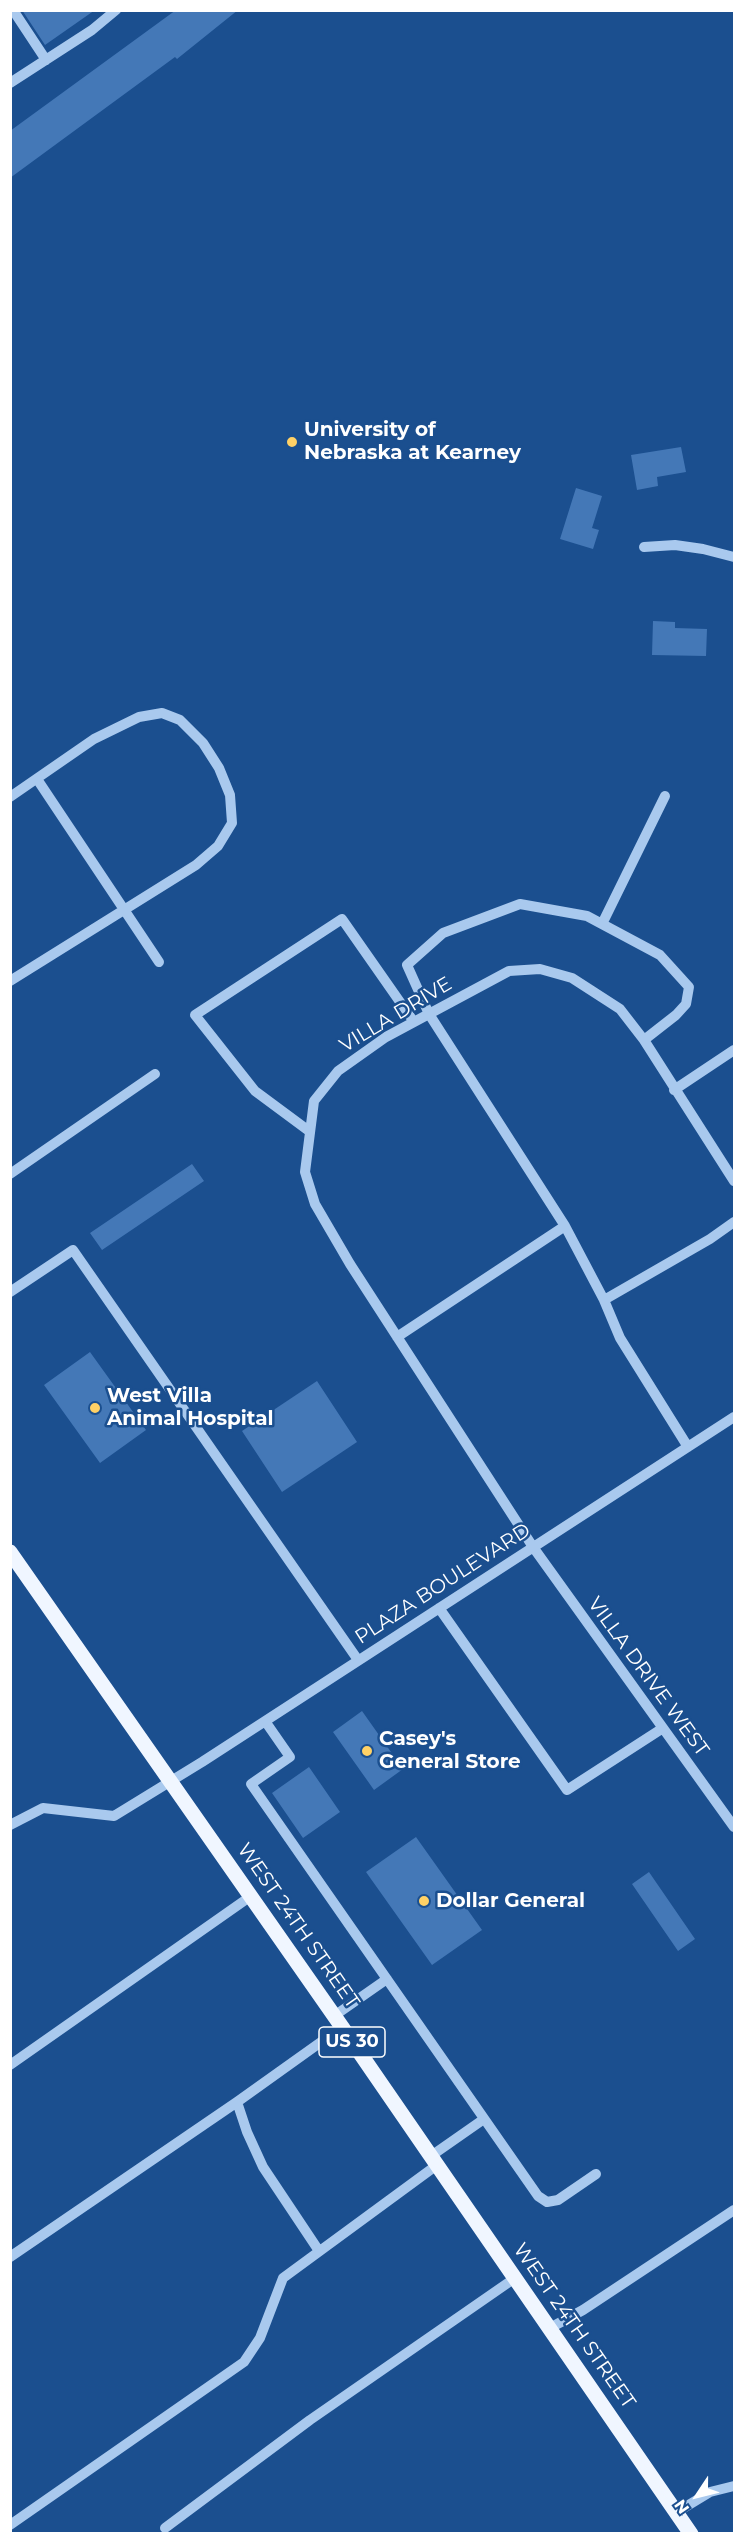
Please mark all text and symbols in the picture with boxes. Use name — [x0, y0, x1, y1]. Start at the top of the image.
place label: University of Nebraska at Kearney — [304, 418, 521, 465]
marker: University of Nebraska at Kearney — [285, 435, 299, 449]
street label: VILLA DRIVE — [336, 972, 456, 1058]
place label: West Villa Animal Hospital — [107, 1384, 274, 1431]
marker: West Villa Animal Hospital — [88, 1401, 102, 1415]
street label: PLAZA BOULEVARD — [351, 1518, 535, 1650]
street label: VILLA DRIVE WEST — [582, 1593, 714, 1761]
place label: Casey's General Store — [379, 1727, 521, 1774]
marker: Casey's General Store — [360, 1744, 374, 1758]
street label: WEST 24TH STREET — [232, 1839, 364, 2013]
place label: Dollar General — [436, 1889, 585, 1913]
marker: Dollar General — [417, 1894, 431, 1908]
road number: US 30 — [319, 2027, 385, 2057]
street label: WEST 24TH STREET — [508, 2239, 640, 2413]
north arrow — [667, 2466, 727, 2526]
text: N — [670, 2496, 693, 2517]

